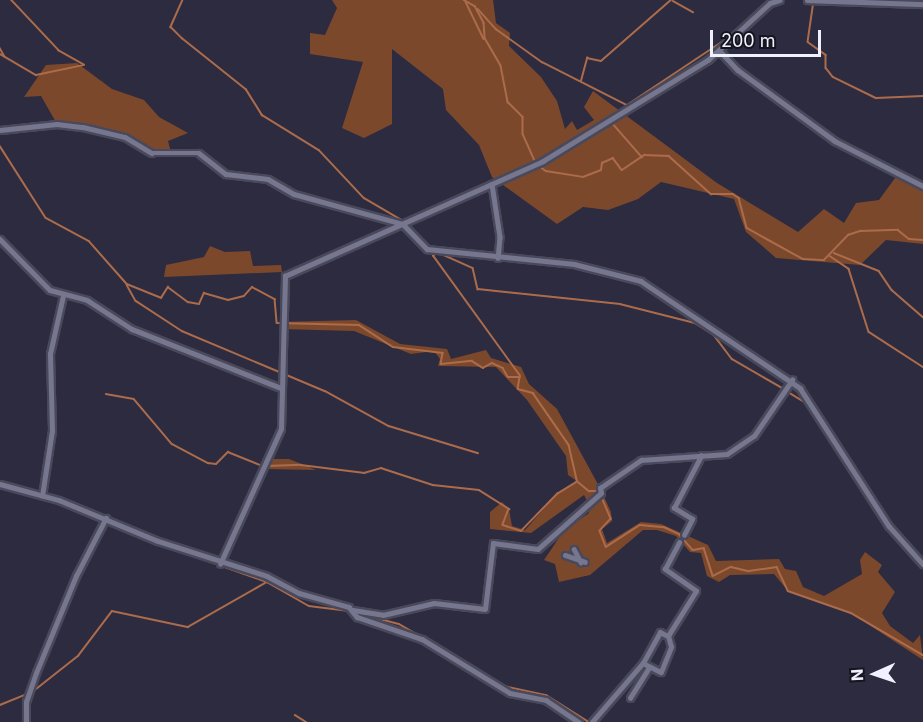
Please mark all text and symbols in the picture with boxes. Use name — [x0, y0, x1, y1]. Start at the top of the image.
scale bar — [713, 18, 824, 56]
text: 200 m — [721, 30, 776, 51]
north arrow — [845, 644, 905, 704]
text: N — [847, 668, 867, 682]

